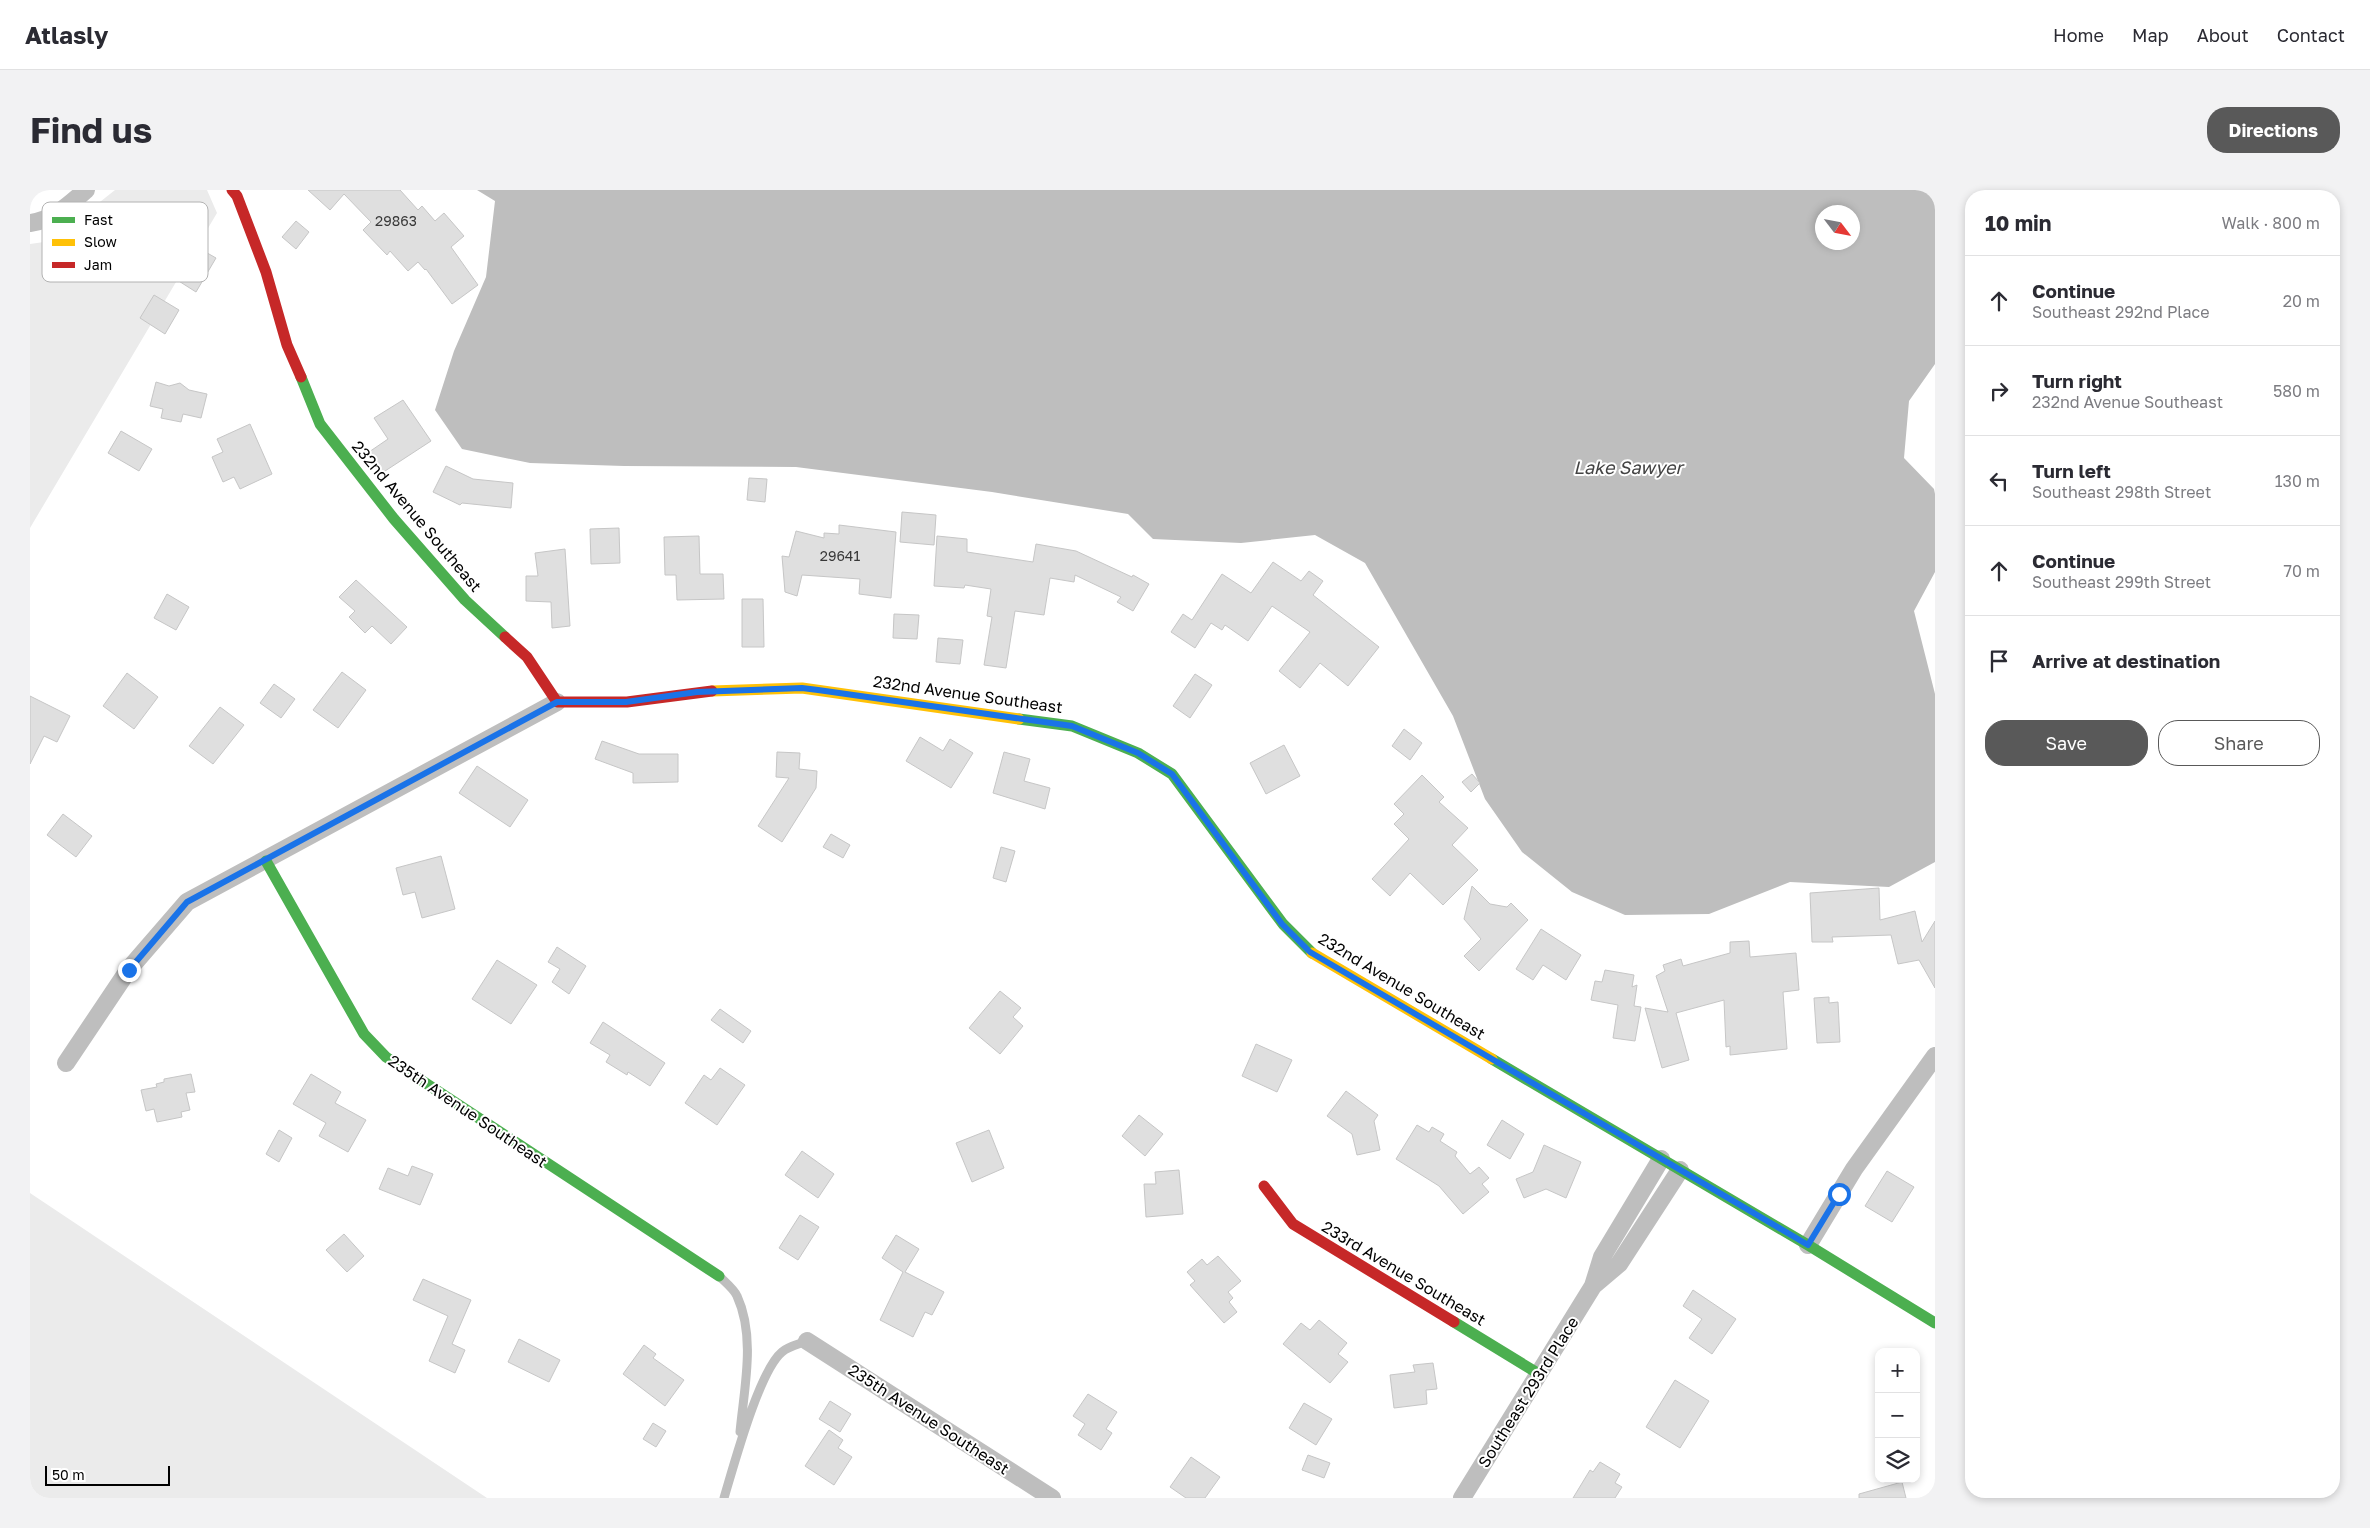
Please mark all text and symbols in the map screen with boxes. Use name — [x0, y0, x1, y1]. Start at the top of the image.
text: Atlasly — [25, 20, 108, 49]
text: Home — [2053, 24, 2104, 46]
text: Map — [2132, 24, 2169, 46]
text: About — [2197, 24, 2249, 46]
text: Contact — [2277, 24, 2345, 46]
button: Directions — [2207, 107, 2340, 153]
text: Find us — [30, 109, 152, 151]
legend — [42, 202, 208, 282]
north arrow — [1815, 205, 1860, 250]
text: 10 min — [1985, 210, 2052, 236]
text: Fast — [84, 211, 113, 228]
house number: 29863 — [375, 212, 417, 229]
text: Walk · 800 m — [2222, 213, 2320, 233]
text: Slow — [84, 233, 117, 250]
text: Jam — [84, 256, 112, 273]
text: Continue — [2032, 279, 2115, 302]
icon: ahead — [1985, 287, 2013, 315]
text: 20 m — [2283, 291, 2320, 311]
text: Southeast 292nd Place — [2032, 302, 2210, 322]
text: Turn right — [2032, 369, 2122, 392]
icon: right — [1985, 377, 2013, 405]
text: 580 m — [2273, 381, 2320, 401]
text: 232nd Avenue Southeast — [2032, 392, 2223, 412]
street label: 232nd Avenue Southeast — [348, 436, 486, 596]
water label: Lake Sawyer — [1574, 456, 1685, 478]
text: Turn left — [2032, 459, 2111, 482]
icon: left — [1985, 467, 2013, 495]
text: 130 m — [2275, 471, 2320, 491]
text: Southeast 298th Street — [2032, 482, 2211, 502]
house number: 29641 — [820, 547, 860, 564]
text: Continue — [2032, 549, 2115, 572]
icon: ahead — [1985, 557, 2013, 585]
text: 70 m — [2283, 561, 2320, 581]
text: Southeast 299th Street — [2032, 572, 2211, 592]
icon: arrive — [1985, 647, 2013, 675]
text: Arrive at destination — [2032, 649, 2220, 672]
street label: 232nd Avenue Southeast — [872, 671, 1064, 717]
button: Save — [1985, 720, 2148, 766]
button: Share — [2158, 720, 2320, 766]
street label: 232nd Avenue Southeast — [1315, 928, 1489, 1044]
route end — [118, 959, 141, 982]
street label: 235th Avenue Southeast — [385, 1050, 551, 1172]
route start — [1828, 1183, 1851, 1206]
street label: 233rd Avenue Southeast — [1319, 1216, 1489, 1330]
street label: Southeast 293rd Place — [1473, 1313, 1583, 1471]
map controls — [1875, 1348, 1920, 1483]
button: + — [1875, 1348, 1920, 1393]
street label: 235th Avenue Southeast — [845, 1360, 1013, 1478]
button: − — [1875, 1393, 1920, 1438]
button: layers — [1875, 1438, 1920, 1483]
scale bar — [45, 1463, 170, 1486]
text: 50 m — [52, 1466, 85, 1483]

